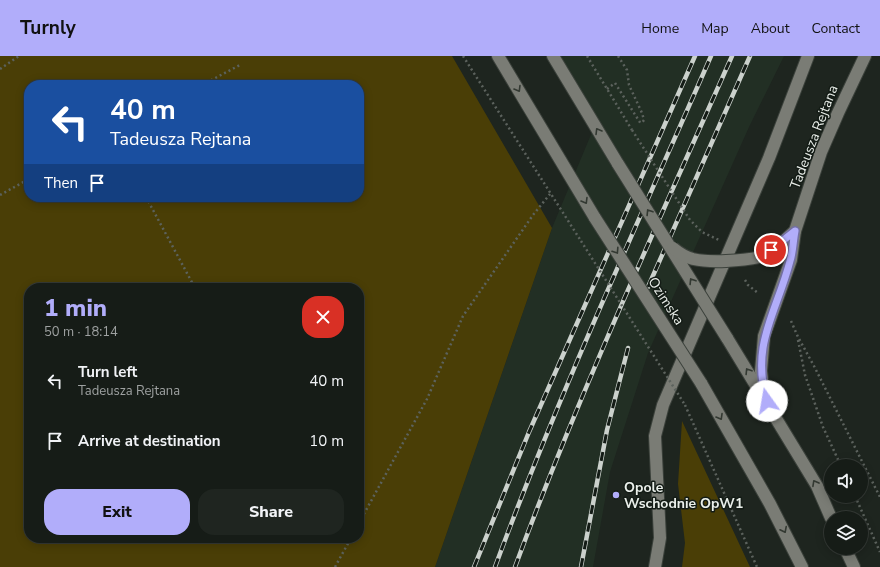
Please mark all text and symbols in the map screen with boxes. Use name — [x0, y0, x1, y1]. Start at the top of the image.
text: Turnly — [20, 15, 76, 41]
text: Home — [641, 19, 679, 38]
text: Map — [701, 19, 729, 38]
text: About — [751, 19, 790, 38]
text: Contact — [812, 19, 860, 38]
street label: Tadeusza Rejtana — [785, 82, 843, 192]
one-way arrow — [514, 85, 521, 92]
text: 40 m — [110, 91, 176, 129]
icon: left — [44, 96, 96, 148]
text: Tadeusza Rejtana — [110, 127, 251, 151]
one-way arrow — [595, 128, 603, 135]
icon: arrive — [86, 172, 108, 194]
text: Then — [44, 173, 78, 193]
one-way arrow — [580, 197, 588, 204]
one-way arrow — [646, 209, 653, 216]
pin — [754, 233, 788, 267]
icon: arrive — [760, 239, 782, 261]
one-way arrow — [611, 247, 619, 254]
street label: Ozimska — [643, 273, 689, 329]
one-way arrow — [689, 278, 696, 285]
text: 1 min — [44, 292, 107, 324]
button: close — [302, 296, 344, 338]
text: 50 m · 18:14 — [44, 323, 118, 341]
text: Turn left — [78, 362, 137, 382]
one-way arrow — [745, 368, 753, 375]
icon: left — [44, 370, 66, 392]
text: 40 m — [309, 371, 344, 391]
position arrow — [746, 380, 788, 422]
text: Tadeusza Rejtana — [78, 382, 180, 400]
one-way arrow — [716, 413, 723, 420]
icon: arrive — [44, 430, 66, 452]
text: Arrive at destination — [78, 431, 221, 451]
text: 10 m — [309, 431, 344, 451]
map controls — [824, 459, 868, 555]
button: sound — [824, 459, 868, 503]
place label: Opole Wschodnie OpW1 — [624, 478, 743, 513]
one-way arrow — [812, 480, 819, 487]
button: Exit — [44, 489, 190, 535]
button: Share — [198, 489, 344, 535]
marker: Opole Wschodnie OpW1 — [611, 490, 621, 500]
button: layers — [824, 511, 868, 555]
one-way arrow — [779, 526, 787, 533]

